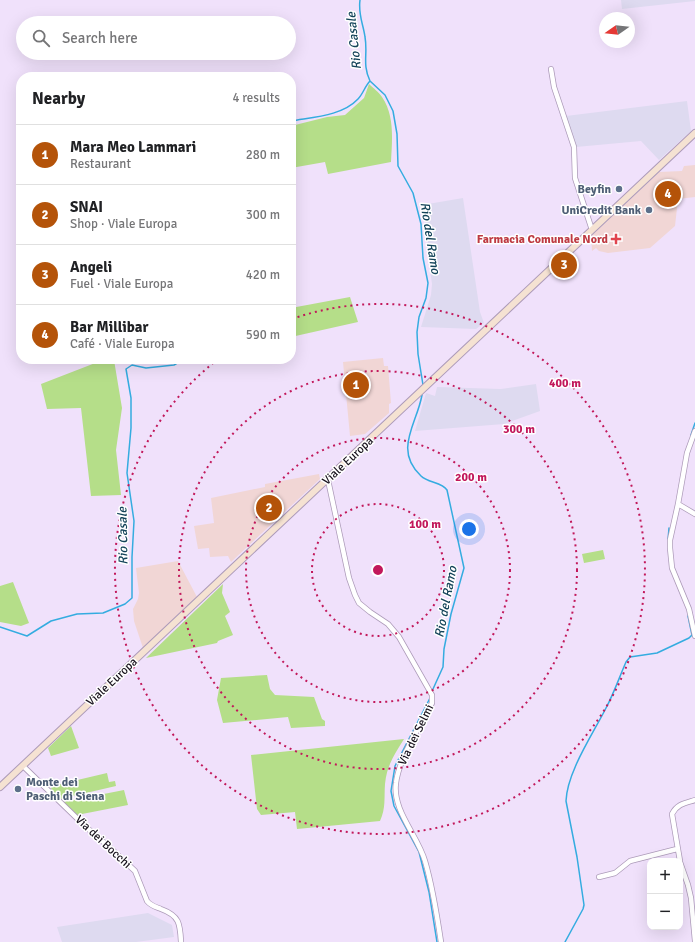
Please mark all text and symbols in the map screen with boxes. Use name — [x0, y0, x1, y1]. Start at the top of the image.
water label: Rio Casale — [343, 10, 365, 71]
north arrow — [599, 12, 635, 48]
search box — [16, 16, 296, 60]
icon: search — [30, 27, 52, 49]
text: Search here — [62, 29, 138, 47]
text: Nearby — [32, 88, 85, 109]
text: 4 results — [232, 90, 280, 106]
text: Mara Meo Lammari — [70, 138, 196, 156]
text: 1 — [41, 147, 49, 163]
text: 280 m — [246, 147, 280, 163]
text: Restaurant — [70, 156, 131, 172]
pin: 4 — [655, 179, 681, 209]
place label: Beyfin — [578, 182, 611, 197]
marker: Beyfin — [614, 184, 624, 194]
text: SNAI — [70, 198, 103, 216]
water label: Rio del Ramo — [416, 201, 444, 276]
place label: UniCredit Bank — [561, 203, 642, 218]
marker: UniCredit Bank — [644, 205, 654, 215]
text: 2 — [41, 207, 49, 223]
text: 300 m — [246, 207, 280, 223]
text: Shop · Viale Europa — [70, 216, 177, 232]
place label: Farmacia Comunale Nord — [477, 232, 609, 247]
marker: Farmacia Comunale Nord — [611, 234, 621, 244]
pin: 3 — [551, 250, 577, 280]
text: Angeli — [70, 258, 112, 276]
text: 3 — [41, 267, 49, 283]
text: 420 m — [246, 267, 280, 283]
text: Fuel · Viale Europa — [70, 276, 173, 292]
text: Bar Millibar — [70, 318, 148, 336]
text: 4 — [41, 327, 49, 343]
text: 590 m — [246, 327, 280, 343]
text: Café · Viale Europa — [70, 336, 175, 352]
pin: 1 — [343, 370, 369, 400]
text: 400 m — [549, 376, 581, 391]
text: 300 m — [503, 422, 535, 437]
street label: Viale Europa — [319, 434, 377, 488]
text: 200 m — [455, 470, 487, 485]
pin: 2 — [256, 493, 282, 523]
water label: Rio Casale — [114, 505, 132, 565]
text: 100 m — [409, 517, 441, 532]
your location — [459, 519, 479, 539]
centre of rings — [371, 563, 385, 577]
water label: Rio del Ramo — [431, 564, 461, 639]
street label: Viale Europa — [83, 655, 141, 709]
street label: Via dei Selmi — [395, 702, 437, 768]
place label: Monte dei Paschi di Siena — [26, 775, 104, 804]
marker: Monte dei Paschi di Siena — [13, 784, 23, 794]
street label: Via dei Bocchi — [72, 812, 134, 872]
map controls — [647, 858, 683, 930]
button: + — [647, 858, 683, 894]
button: − — [647, 894, 683, 930]

